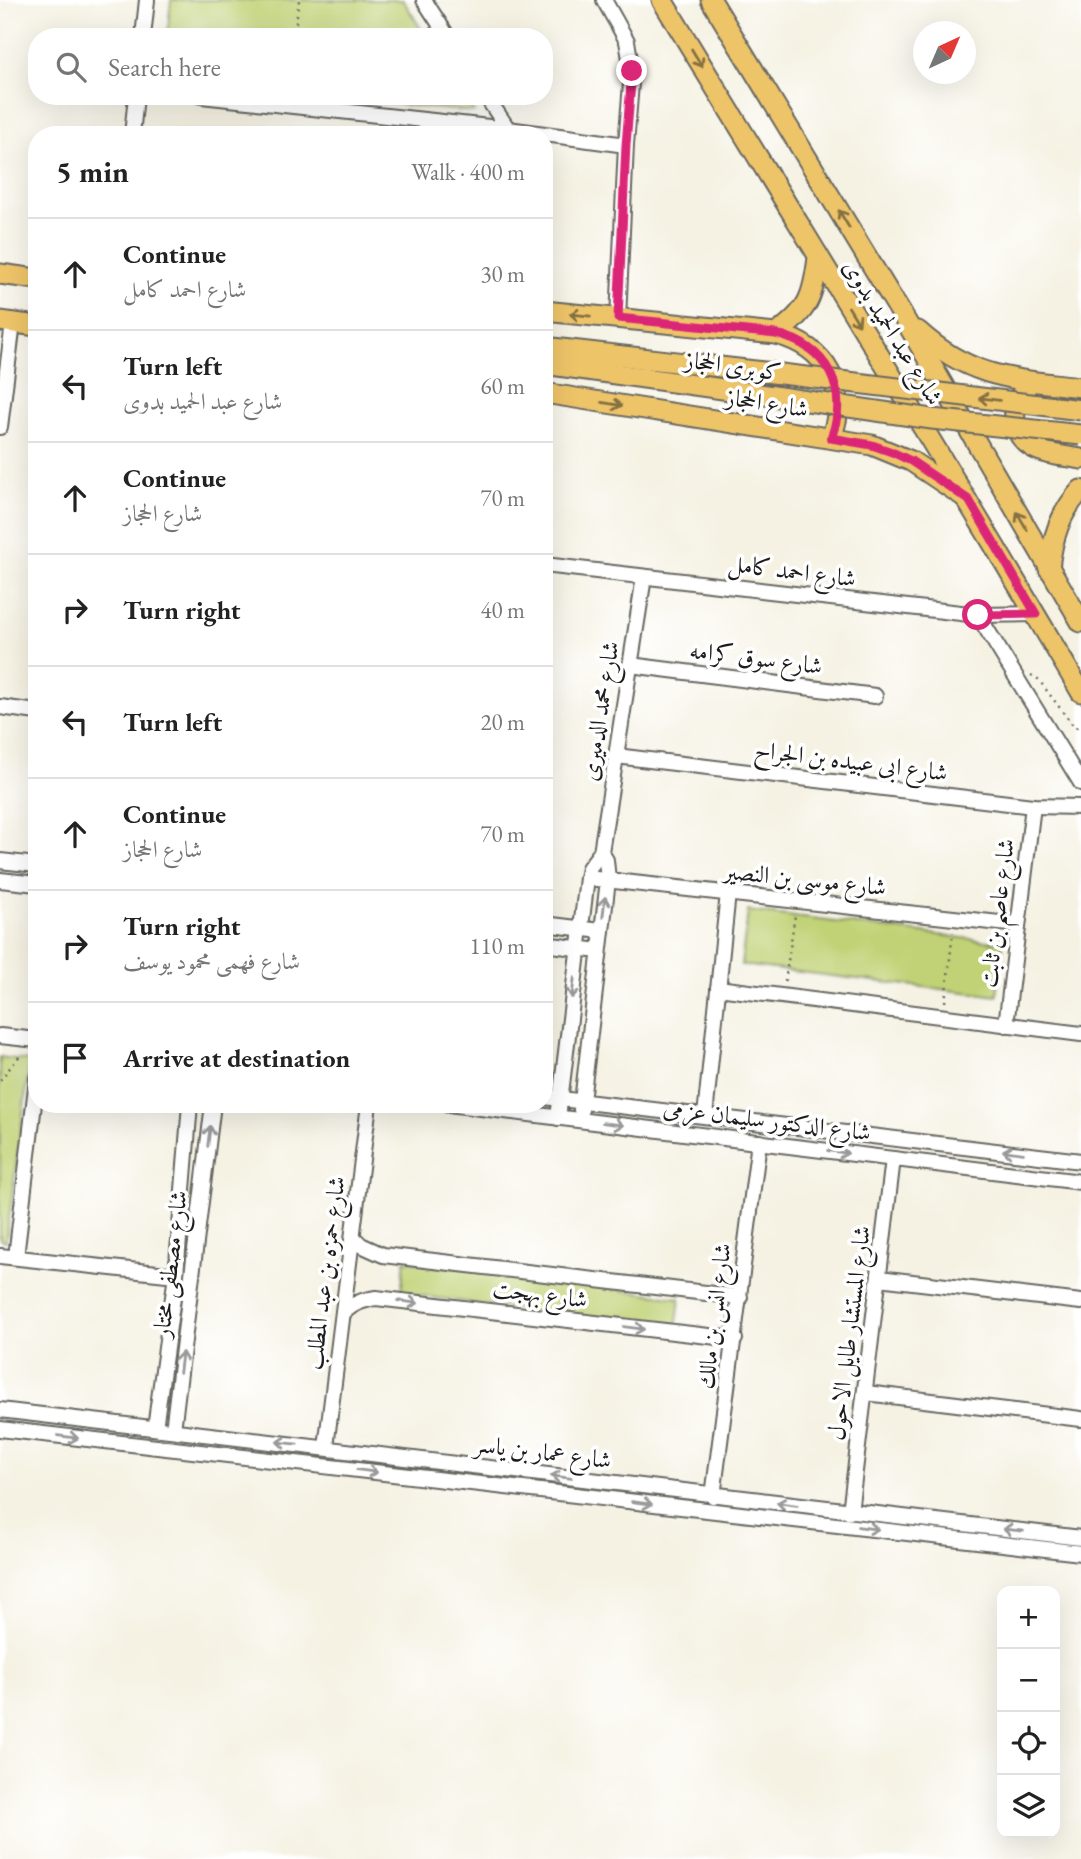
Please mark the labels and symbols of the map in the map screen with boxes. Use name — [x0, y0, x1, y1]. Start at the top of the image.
north arrow — [913, 21, 976, 84]
one-way arrow — [690, 48, 704, 68]
route end — [616, 55, 647, 86]
one-way arrow — [837, 210, 851, 230]
street label: شارع عبد الحميد بدوى — [832, 253, 951, 413]
one-way arrow — [848, 305, 862, 325]
one-way arrow — [570, 308, 592, 321]
street label: كوبرى الحجاز — [681, 343, 783, 388]
street label: شارع الحجاز — [721, 380, 810, 429]
one-way arrow — [978, 393, 1001, 406]
one-way arrow — [600, 398, 623, 411]
one-way arrow — [1015, 511, 1028, 532]
street label: شارع احمد كامل — [726, 547, 858, 599]
route start — [962, 599, 993, 630]
street label: شارع سوق كرامه — [687, 634, 824, 686]
street label: شارع محمد الدميرى — [573, 639, 631, 784]
street label: شارع ابى عبيده بن الجراح — [752, 733, 950, 794]
street label: شارع عاصم بن ثابت — [972, 837, 1030, 990]
street label: شارع موسى بن النصير — [719, 854, 888, 907]
one-way arrow — [598, 896, 611, 918]
one-way arrow — [566, 976, 579, 999]
street label: شارع الدكتور سليمان عزمى — [661, 1091, 873, 1153]
one-way arrow — [601, 1118, 623, 1131]
one-way arrow — [203, 1126, 216, 1148]
one-way arrow — [827, 1146, 849, 1159]
one-way arrow — [1002, 1146, 1025, 1159]
street label: شارع حمزه بن عبد المطلب — [297, 1174, 357, 1372]
street label: شارع مصطفى مختار — [145, 1188, 199, 1342]
street label: شارع المستشار طايل الاحول — [820, 1224, 882, 1443]
street label: شارع انس بن مالك — [689, 1241, 743, 1391]
street label: شارع بهجت — [490, 1272, 589, 1320]
one-way arrow — [396, 1296, 419, 1309]
one-way arrow — [622, 1321, 645, 1334]
one-way arrow — [175, 1351, 188, 1374]
street label: شارع عمار بن ياسر — [469, 1427, 613, 1480]
one-way arrow — [56, 1431, 79, 1444]
one-way arrow — [276, 1436, 299, 1449]
one-way arrow — [355, 1465, 378, 1478]
one-way arrow — [550, 1470, 573, 1483]
one-way arrow — [630, 1496, 652, 1509]
one-way arrow — [776, 1498, 799, 1511]
one-way arrow — [856, 1522, 878, 1535]
one-way arrow — [1002, 1523, 1025, 1536]

